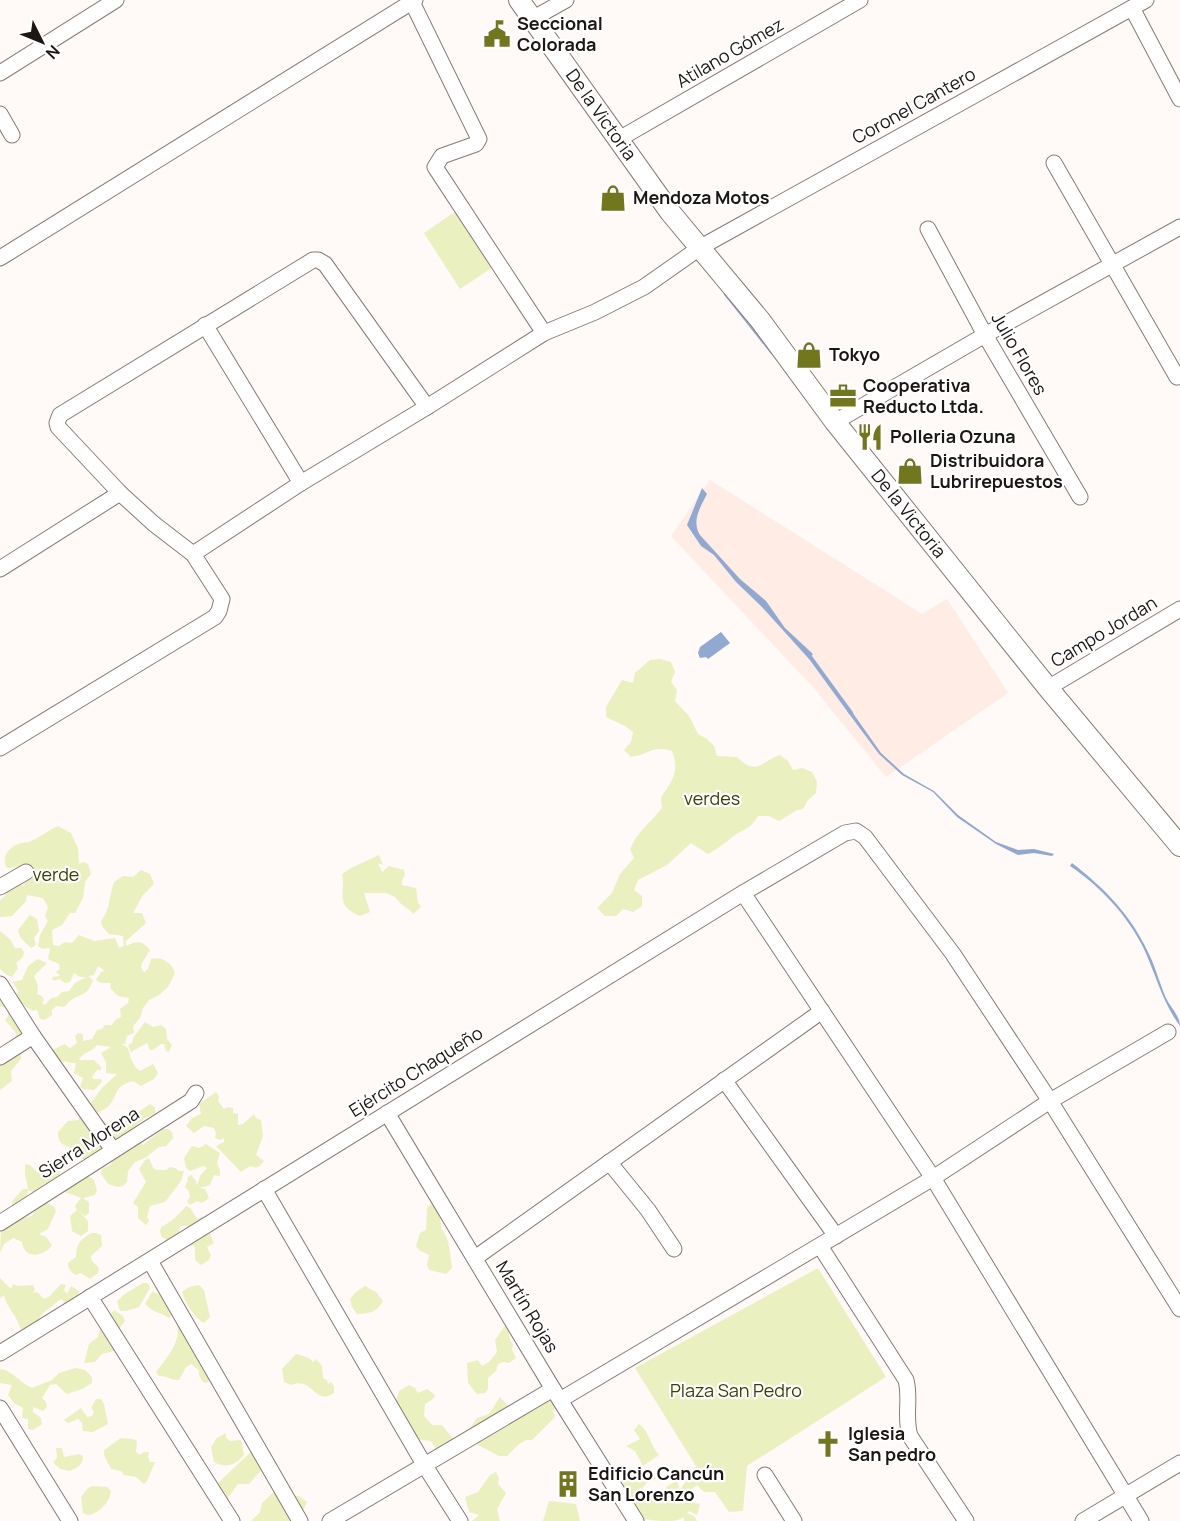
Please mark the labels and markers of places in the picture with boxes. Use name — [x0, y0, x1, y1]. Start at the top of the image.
place label: Seccional Colorada — [517, 11, 603, 56]
public building icon: Seccional Colorada — [482, 19, 512, 49]
shop icon: Mendoza Motos — [598, 183, 628, 213]
place label: Mendoza Motos — [633, 185, 770, 209]
shop icon: Tokyo — [794, 340, 824, 370]
place label: Tokyo — [829, 342, 880, 366]
place label: Cooperativa Reducto Ltda. — [863, 373, 984, 418]
office icon: Cooperativa Reducto Ltda. — [828, 381, 858, 411]
restaurant icon: Polleria Ozuna — [855, 422, 885, 452]
place label: Polleria Ozuna — [890, 424, 1016, 448]
place label: Distribuidora Lubrirepuestos — [930, 448, 1063, 493]
shop icon: Distribuidora Lubrirepuestos — [895, 456, 925, 486]
place label: Iglesia San pedro — [848, 1421, 936, 1466]
church icon: Iglesia San pedro — [813, 1429, 843, 1459]
place label: Edificio Cancún San Lorenzo — [588, 1461, 724, 1506]
building icon: Edificio Cancún San Lorenzo — [553, 1469, 583, 1499]

